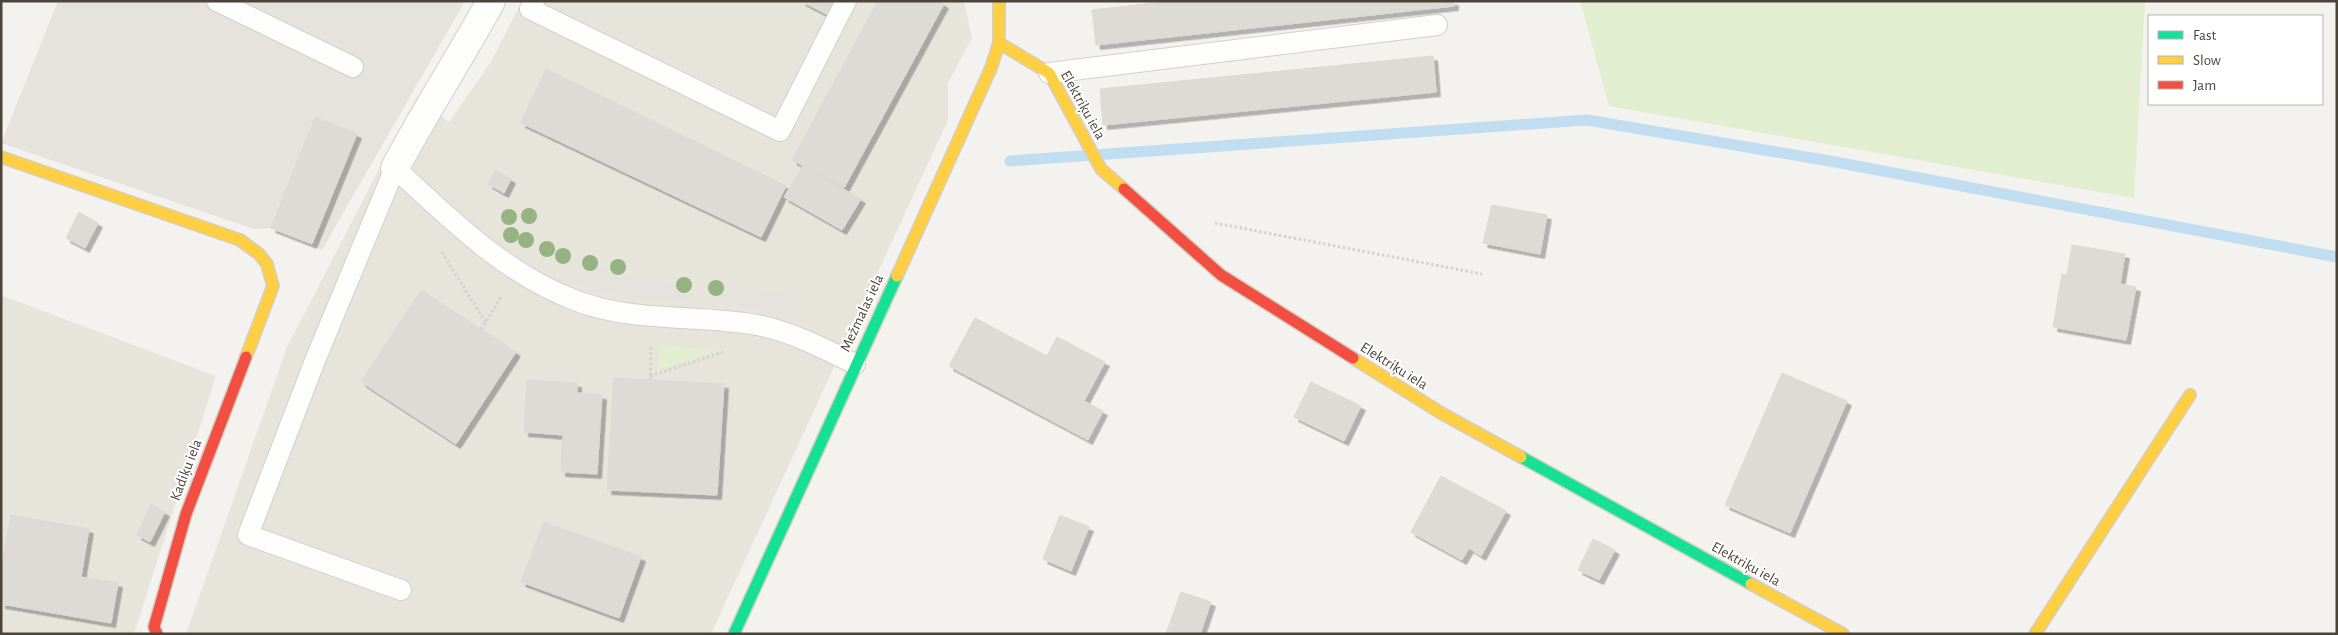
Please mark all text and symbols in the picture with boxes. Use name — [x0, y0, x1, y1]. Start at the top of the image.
legend — [2148, 15, 2323, 105]
text: Fast — [2193, 28, 2217, 43]
text: Slow — [2193, 53, 2221, 68]
street label: Elektriķu iela — [1057, 68, 1108, 142]
text: Jam — [2193, 78, 2216, 93]
street label: Mežmalas iela — [838, 272, 886, 354]
street label: Elektriķu iela — [1357, 339, 1430, 393]
street label: Kadiķu iela — [167, 437, 206, 503]
street label: Elektriķu iela — [1709, 539, 1783, 590]

